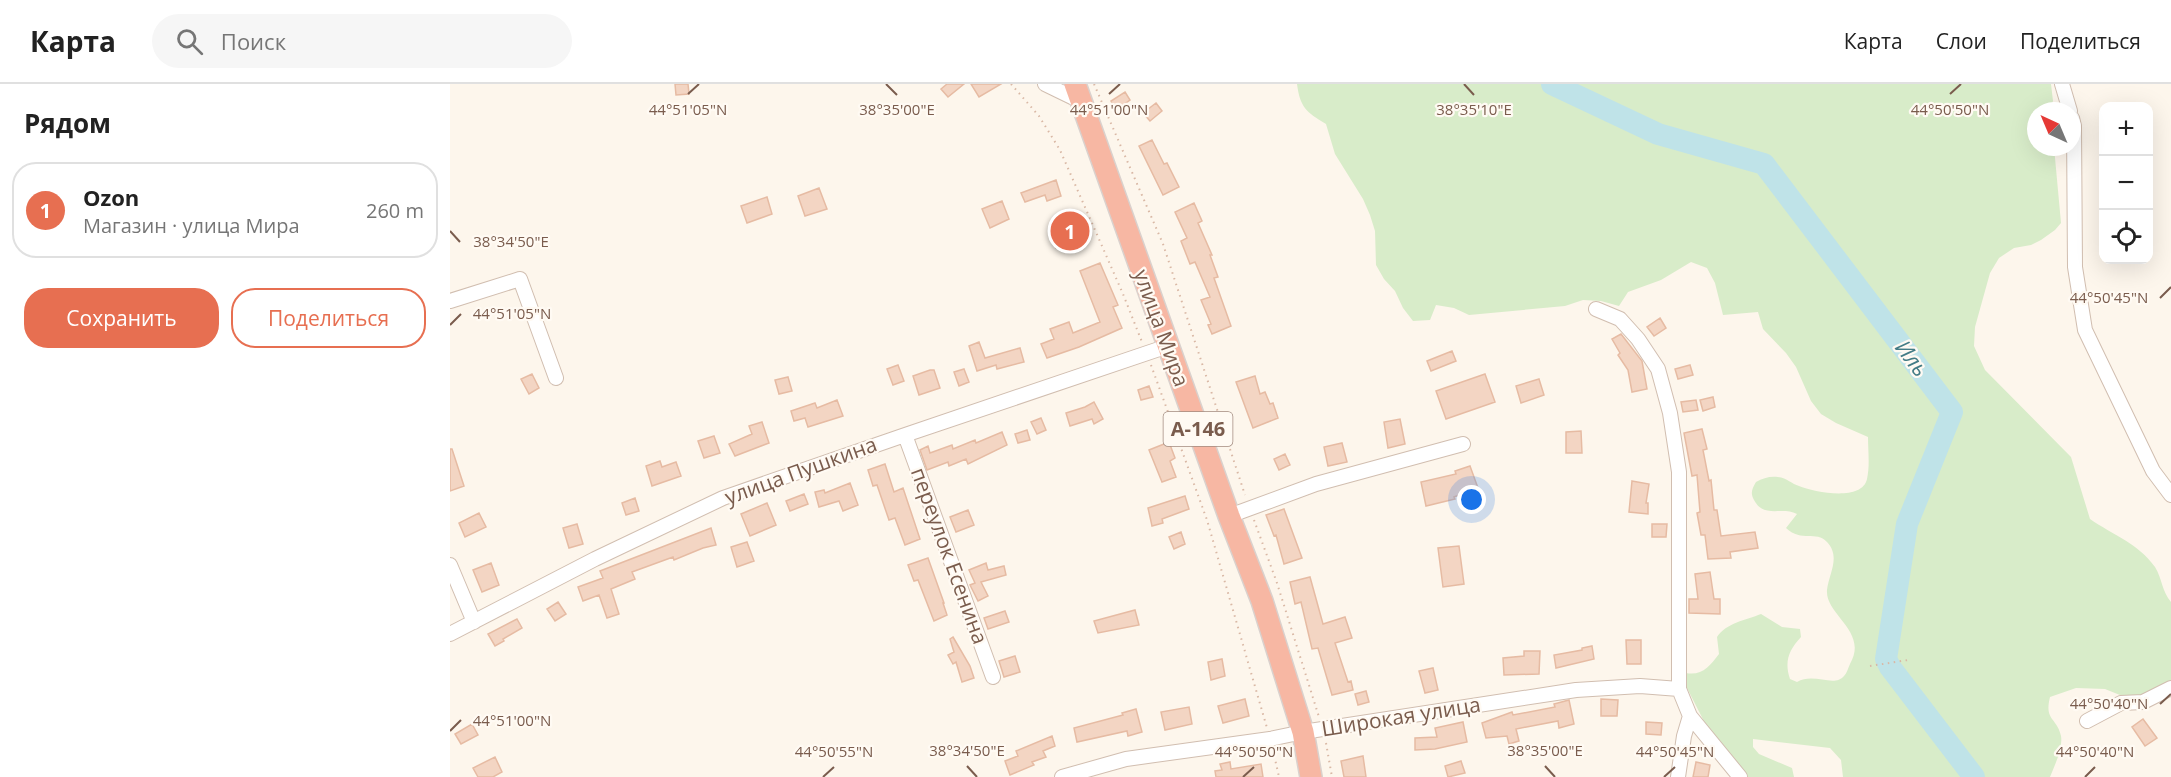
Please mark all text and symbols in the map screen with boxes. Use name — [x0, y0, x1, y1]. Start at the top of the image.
search box — [152, 14, 572, 68]
text: Карта — [30, 22, 116, 60]
icon: search — [173, 25, 206, 58]
text: Поиск — [221, 26, 286, 56]
text: Карта — [1844, 27, 1903, 55]
text: Слои — [1936, 27, 1987, 55]
text: Поделиться — [2020, 27, 2141, 55]
text: 44°51'05"N — [649, 99, 727, 119]
text: 38°35'00"E — [859, 99, 935, 119]
text: 44°51'00"N — [1070, 99, 1148, 119]
text: 38°35'10"E — [1436, 99, 1512, 119]
text: 44°50'50"N — [1911, 99, 1989, 119]
north arrow — [2027, 102, 2081, 156]
map controls — [2099, 102, 2153, 264]
button: + — [2099, 102, 2153, 156]
text: Рядом — [24, 105, 111, 141]
button: − — [2099, 156, 2153, 210]
text: Ozon — [83, 182, 139, 212]
text: 1 — [40, 197, 51, 224]
text: 260 m — [366, 197, 424, 224]
pin: 1 — [1050, 208, 1090, 254]
button: locate — [2099, 210, 2153, 264]
text: Магазин · улица Мира — [83, 212, 300, 239]
text: 38°34'50"E — [473, 231, 549, 251]
street label: улица Мира — [1128, 265, 1196, 390]
text: 44°50'45"N — [2070, 287, 2148, 307]
button: Сохранить — [24, 288, 219, 348]
button: Поделиться — [231, 288, 426, 348]
text: 44°51'05"N — [473, 303, 551, 323]
water label: Иль — [1889, 333, 1936, 382]
road number: А-146 — [1164, 412, 1233, 446]
street label: улица Пушкина — [721, 430, 881, 511]
street label: переулок Есенина — [905, 463, 995, 648]
your location — [1457, 485, 1486, 514]
street label: Широкая улица — [1319, 690, 1482, 742]
text: 44°50'40"N — [2070, 693, 2148, 713]
text: 44°51'00"N — [473, 710, 551, 730]
text: 38°34'50"E — [929, 740, 1005, 760]
text: 38°35'00"E — [1507, 740, 1583, 760]
text: 44°50'55"N — [795, 741, 873, 761]
text: 44°50'50"N — [1215, 741, 1293, 761]
text: 44°50'45"N — [1636, 741, 1714, 761]
text: 44°50'40"N — [2056, 741, 2134, 761]

